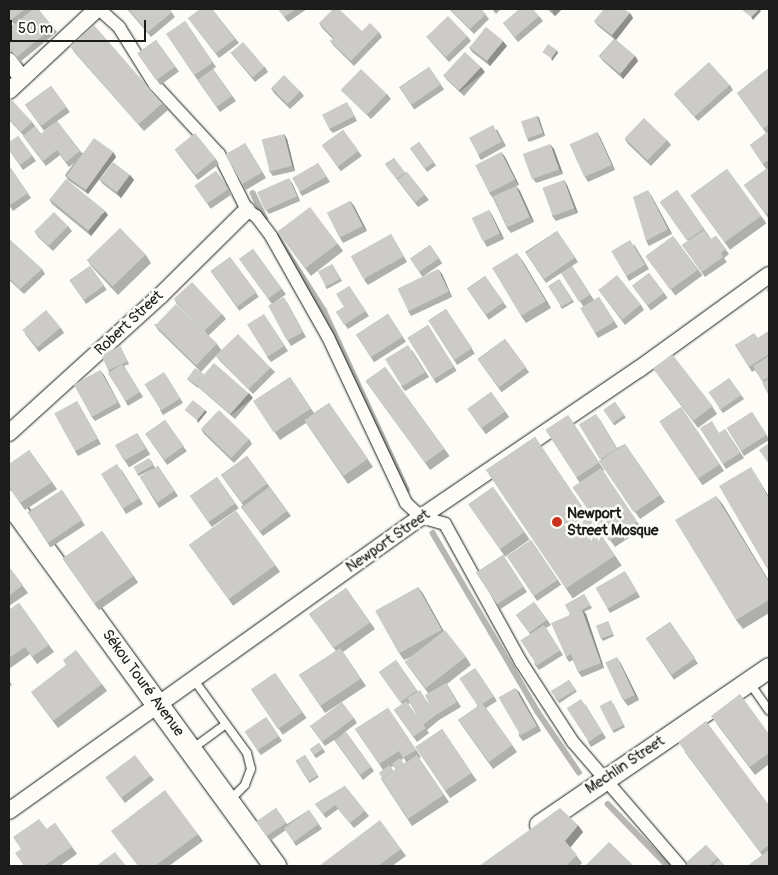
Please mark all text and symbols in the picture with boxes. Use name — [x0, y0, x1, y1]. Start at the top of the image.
scale bar — [12, 10, 149, 42]
text: 50 m — [18, 19, 53, 38]
street label: Robert Street — [91, 287, 167, 359]
place label: Newport Street Mosque — [567, 504, 658, 539]
street label: Newport Street — [343, 505, 433, 577]
marker: Newport Street Mosque — [551, 516, 563, 528]
street label: Sékou Touré Avenue — [98, 626, 188, 740]
street label: Mechlin Street — [582, 732, 668, 798]

